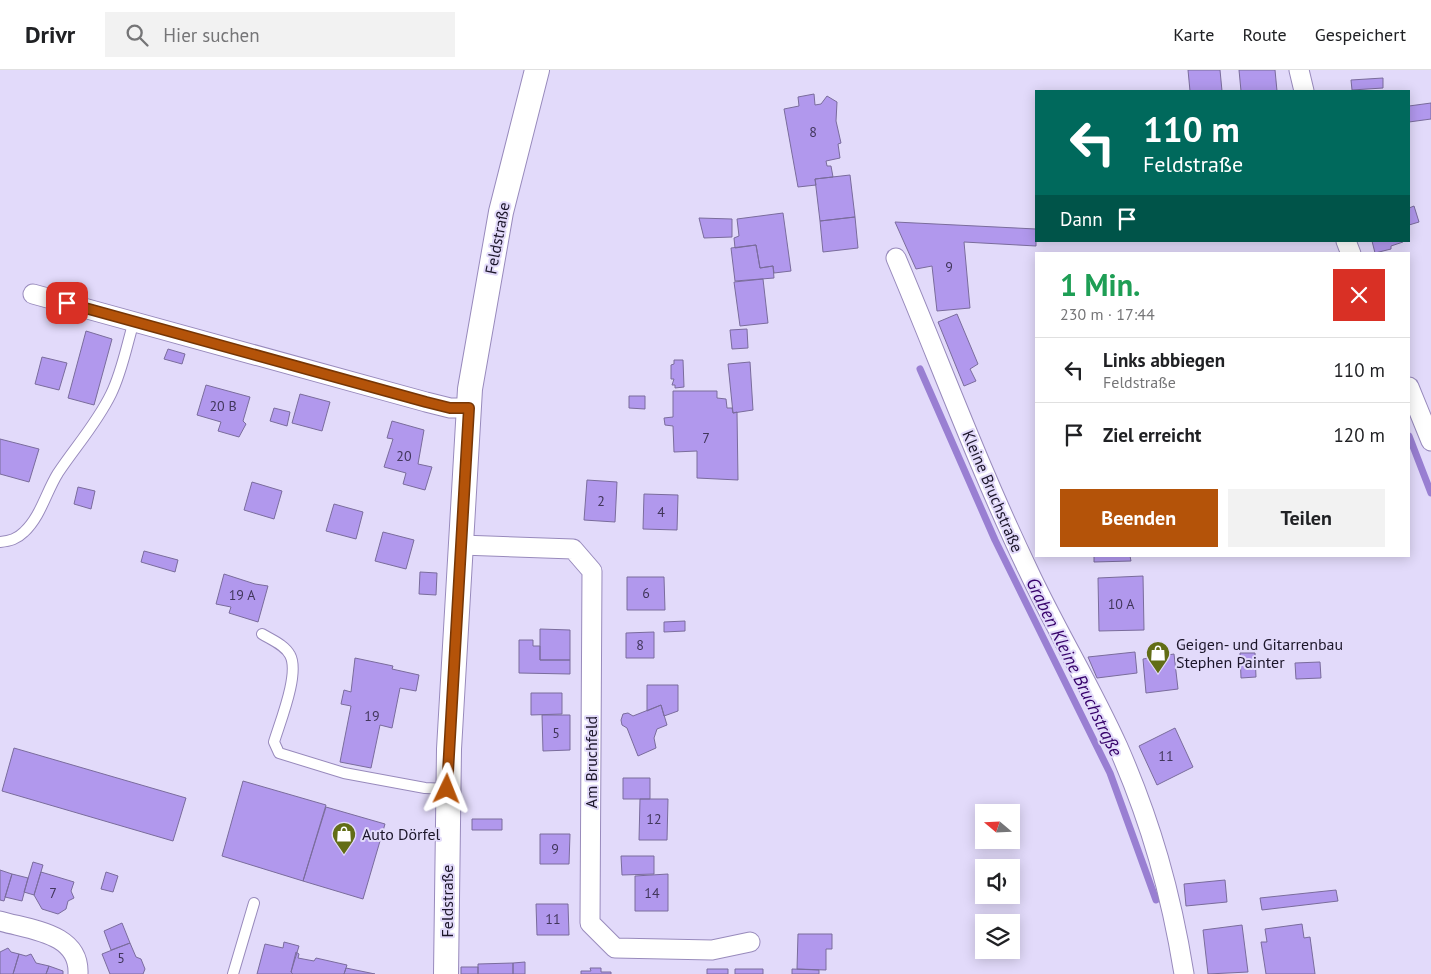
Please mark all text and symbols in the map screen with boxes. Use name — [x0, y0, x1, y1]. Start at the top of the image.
search box — [105, 12, 455, 57]
text: Drivr — [25, 19, 75, 50]
icon: search — [123, 21, 151, 49]
text: Hier suchen — [163, 23, 260, 47]
text: Karte — [1173, 23, 1214, 46]
text: Route — [1242, 23, 1287, 46]
text: Gespeichert — [1315, 23, 1406, 46]
text: 110 m — [1143, 106, 1240, 152]
icon: left — [1060, 110, 1125, 175]
house number: 8 — [809, 123, 817, 141]
text: Feldstraße — [1143, 150, 1243, 178]
street label: Feldstraße — [480, 200, 514, 276]
icon: arrive — [1113, 205, 1141, 233]
text: Dann — [1060, 207, 1103, 231]
house number: 9 — [945, 258, 953, 276]
text: 1 Min. — [1060, 265, 1140, 304]
button: close — [1333, 269, 1385, 321]
pin — [46, 282, 88, 324]
icon: arrive — [53, 289, 81, 317]
text: 230 m · 17:44 — [1060, 304, 1155, 324]
text: Links abbiegen — [1103, 348, 1225, 372]
icon: left — [1060, 356, 1088, 384]
text: 110 m — [1333, 358, 1385, 382]
text: Feldstraße — [1103, 372, 1176, 392]
house number: 20 B — [209, 397, 237, 415]
icon: arrive — [1060, 421, 1088, 449]
text: Ziel erreicht — [1103, 423, 1201, 447]
text: 120 m — [1333, 423, 1385, 447]
street label: Kleine Bruchstraße — [958, 427, 1028, 555]
house number: 7 — [702, 429, 710, 447]
house number: 20 — [396, 447, 412, 465]
button: Beenden — [1060, 489, 1218, 547]
button: Teilen — [1228, 489, 1385, 547]
house number: 2 — [597, 492, 605, 510]
house number: 4 — [657, 503, 665, 521]
water label: Graben Kleine Bruchstraße — [1021, 574, 1128, 760]
house number: 6 — [642, 584, 650, 602]
house number: 19 A — [229, 586, 256, 604]
house number: 10 A — [1108, 595, 1135, 613]
place label: Geigen- und Gitarrenbau Stephen Painter — [1176, 634, 1343, 672]
house number: 8 — [636, 636, 644, 654]
shop icon: Geigen- und Gitarrenbau Stephen Painter — [1145, 640, 1171, 674]
house number: 19 — [364, 707, 380, 725]
street label: Am Bruchfeld — [581, 716, 601, 808]
house number: 5 — [552, 724, 560, 742]
house number: 11 — [1158, 747, 1174, 765]
position arrow — [420, 762, 472, 814]
north arrow — [975, 804, 1020, 849]
map controls — [975, 804, 1020, 959]
house number: 12 — [646, 810, 662, 828]
shop icon: Auto Dörfel — [331, 821, 357, 855]
place label: Auto Dörfel — [362, 824, 441, 844]
house number: 9 — [551, 840, 559, 858]
button: sound — [975, 859, 1020, 904]
street label: Feldstraße — [437, 865, 457, 937]
house number: 7 — [49, 884, 57, 902]
house number: 14 — [644, 884, 660, 902]
house number: 11 — [545, 910, 561, 928]
button: layers — [975, 914, 1020, 959]
house number: 5 — [117, 949, 125, 967]

